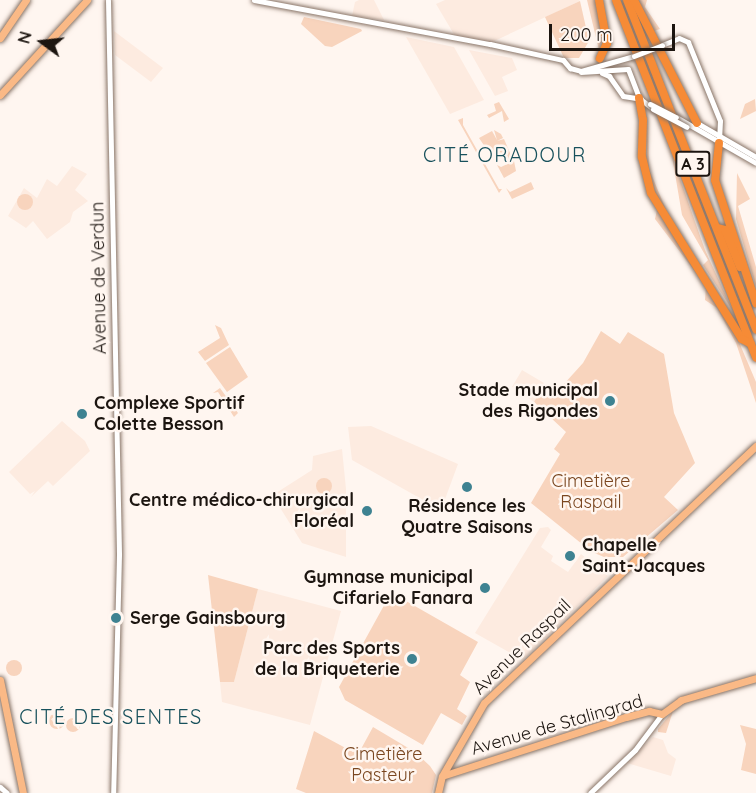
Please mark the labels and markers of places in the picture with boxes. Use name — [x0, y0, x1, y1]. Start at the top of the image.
place label: Stade municipal des Rigondes — [458, 380, 598, 422]
place label: Complexe Sportif Colette Besson — [94, 393, 245, 436]
marker: Stade municipal des Rigondes — [603, 394, 617, 408]
marker: Complexe Sportif Colette Besson — [75, 407, 89, 421]
marker: Résidence les Quatre Saisons — [460, 480, 474, 494]
place label: Centre médico-chirurgical Floréal — [129, 490, 354, 532]
place label: Résidence les Quatre Saisons — [401, 496, 533, 538]
marker: Centre médico-chirurgical Floréal — [358, 502, 376, 520]
place label: Chapelle Saint-Jacques — [582, 535, 705, 578]
marker: Chapelle Saint-Jacques — [563, 549, 577, 563]
place label: Gymnase municipal Cifarielo Fanara — [304, 567, 473, 610]
marker: Gymnase municipal Cifarielo Fanara — [478, 581, 492, 595]
place label: Serge Gainsbourg — [130, 607, 286, 629]
marker: Serge Gainsbourg — [107, 609, 125, 627]
place label: Parc des Sports de la Briqueterie — [255, 638, 400, 680]
marker: Parc des Sports de la Briqueterie — [405, 652, 419, 666]

